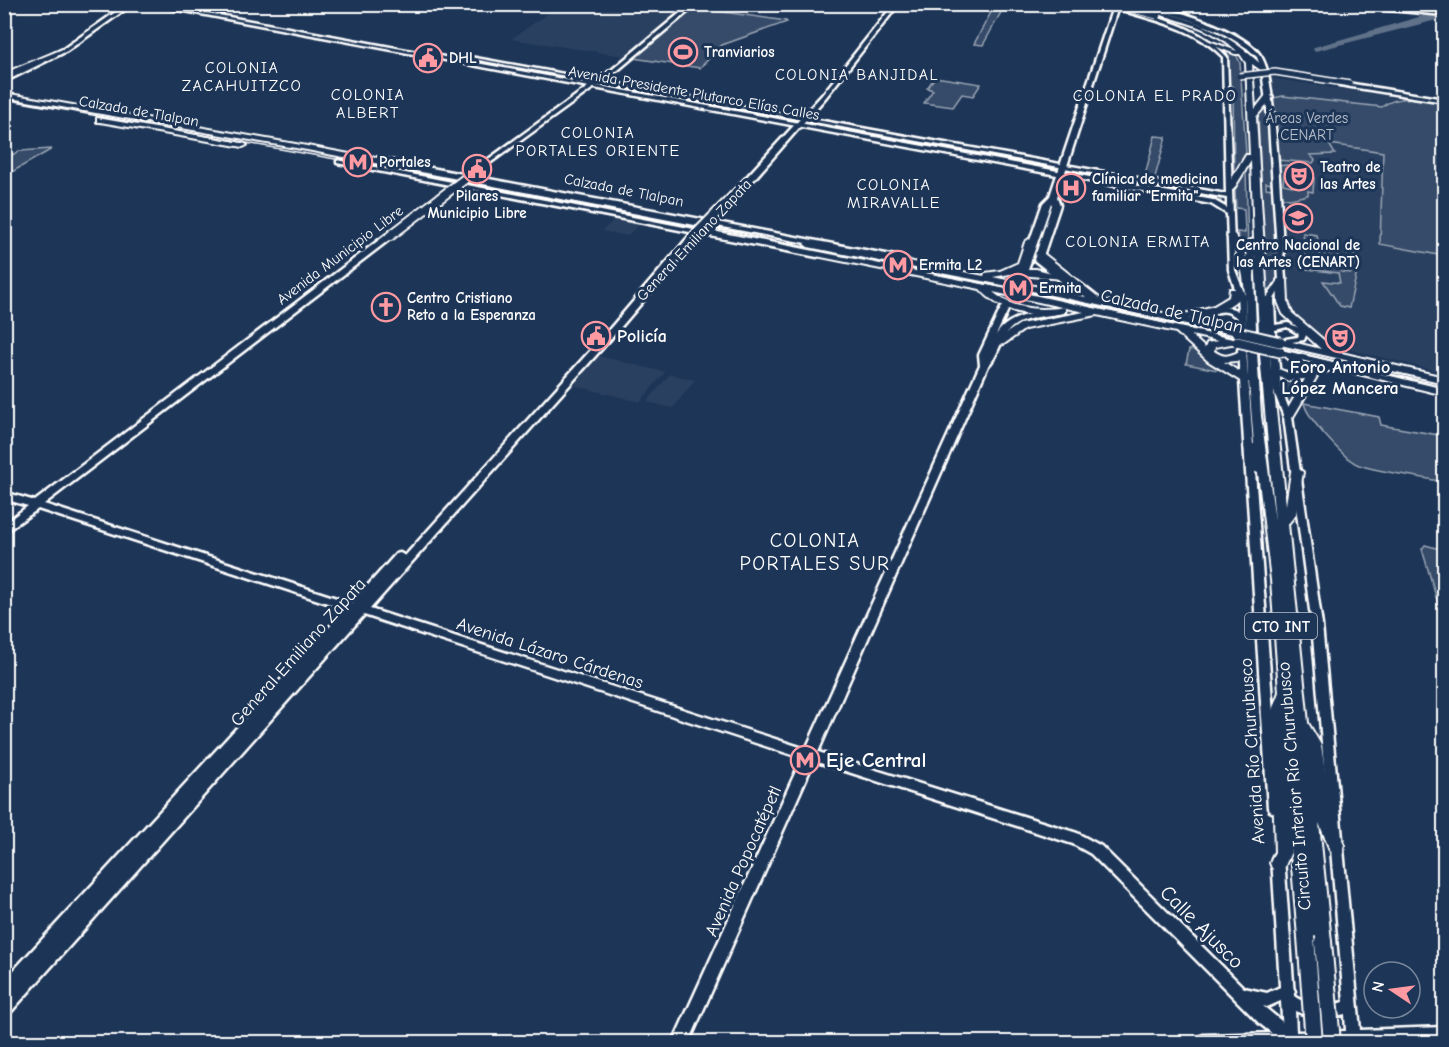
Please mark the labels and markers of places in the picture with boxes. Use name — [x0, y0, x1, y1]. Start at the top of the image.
sports icon: Tranviarios — [667, 36, 699, 68]
public building icon: DHL — [412, 42, 444, 74]
place label: Tranviarios — [704, 43, 775, 61]
place label: DHL — [449, 49, 477, 67]
metro station icon: Portales — [342, 146, 374, 178]
place label: Portales — [379, 153, 431, 171]
public building icon: Pilares Municipio Libre — [461, 153, 493, 185]
place label: Teatro de las Artes — [1320, 158, 1381, 193]
theatre icon: Teatro de las Artes — [1283, 160, 1315, 192]
place label: Clínica de medicina familiar "Ermita" — [1091, 170, 1218, 205]
hospital icon: Clínica de medicina familiar "Ermita" — [1055, 172, 1087, 204]
place label: Pilares Municipio Libre — [427, 187, 527, 222]
school or university icon: Centro Nacional de las Artes (CENART) — [1282, 202, 1314, 234]
place label: Centro Nacional de las Artes (CENART) — [1236, 236, 1360, 271]
metro station icon: Ermita L2 — [882, 249, 914, 281]
place label: Ermita L2 — [919, 256, 982, 274]
metro station icon: Ermita — [1002, 272, 1034, 304]
place label: Ermita — [1039, 279, 1082, 297]
place label: Centro Cristiano Reto a la Esperanza — [407, 289, 536, 324]
church icon: Centro Cristiano Reto a la Esperanza — [370, 291, 402, 323]
public building icon: Policía — [580, 320, 612, 352]
theatre icon: Foro Antonio López Mancera — [1324, 322, 1356, 354]
place label: Policía — [617, 326, 667, 347]
place label: Foro Antonio López Mancera — [1281, 357, 1399, 399]
metro station icon: Eje Central — [789, 744, 821, 776]
place label: Eje Central — [826, 748, 926, 772]

